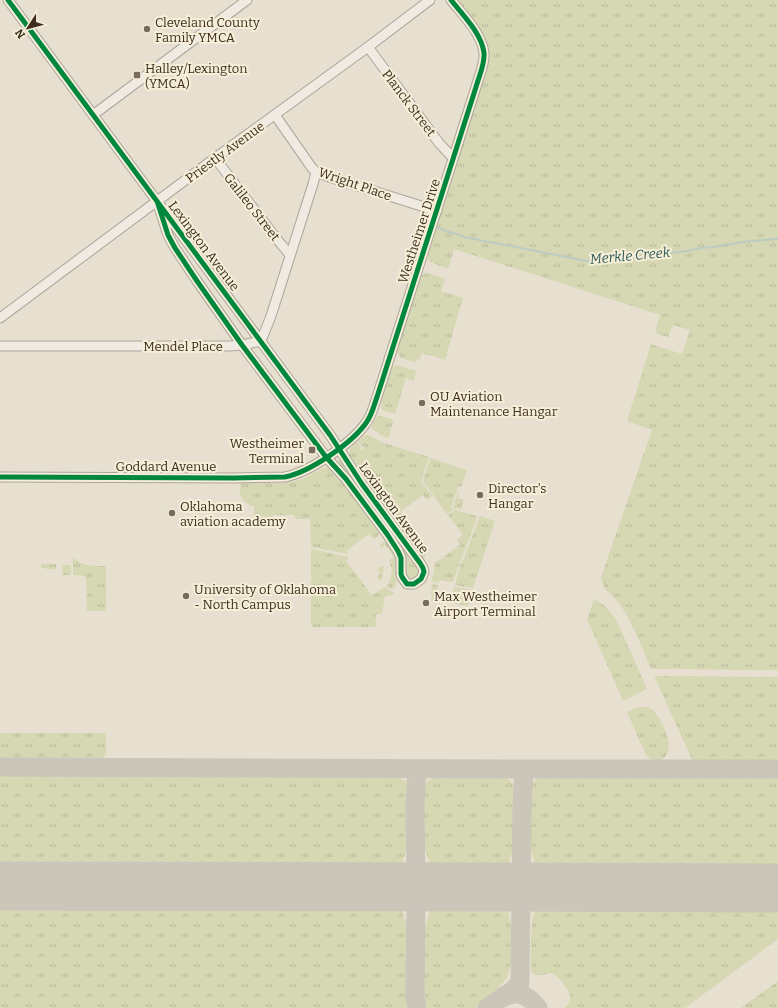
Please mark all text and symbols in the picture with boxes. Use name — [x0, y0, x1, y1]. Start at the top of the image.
north arrow — [8, 8, 48, 48]
place label: Cleveland County Family YMCA — [155, 15, 260, 45]
marker: Cleveland County Family YMCA — [142, 24, 152, 34]
text: N — [12, 26, 28, 41]
place label: Halley/Lexington (YMCA) — [145, 61, 248, 91]
street label: Planck Street — [379, 67, 439, 140]
marker: Halley/Lexington (YMCA) — [132, 70, 142, 80]
street label: Priestly Avenue — [183, 118, 267, 186]
street label: Wright Place — [316, 164, 394, 204]
street label: Galileo Street — [221, 170, 283, 244]
street label: Westheimer Drive — [395, 177, 443, 285]
street label: Lexington Avenue — [165, 198, 243, 294]
water label: Merkle Creek — [589, 244, 671, 268]
street label: Mendel Place — [143, 339, 223, 354]
place label: OU Aviation Maintenance Hangar — [430, 389, 558, 419]
marker: OU Aviation Maintenance Hangar — [417, 398, 427, 408]
place label: Westheimer Terminal — [229, 436, 304, 466]
marker: Westheimer Terminal — [307, 445, 317, 455]
street label: Goddard Avenue — [116, 459, 216, 474]
street label: Lexington Avenue — [356, 460, 432, 556]
place label: Director's Hangar — [488, 481, 546, 511]
marker: Director's Hangar — [475, 490, 485, 500]
place label: Oklahoma aviation academy — [180, 499, 286, 529]
marker: Oklahoma aviation academy — [167, 508, 177, 518]
place label: University of Oklahoma - North Campus — [194, 582, 336, 612]
place label: Max Westheimer Airport Terminal — [434, 589, 537, 619]
marker: University of Oklahoma - North Campus — [181, 591, 191, 601]
marker: Max Westheimer Airport Terminal — [421, 598, 431, 608]

